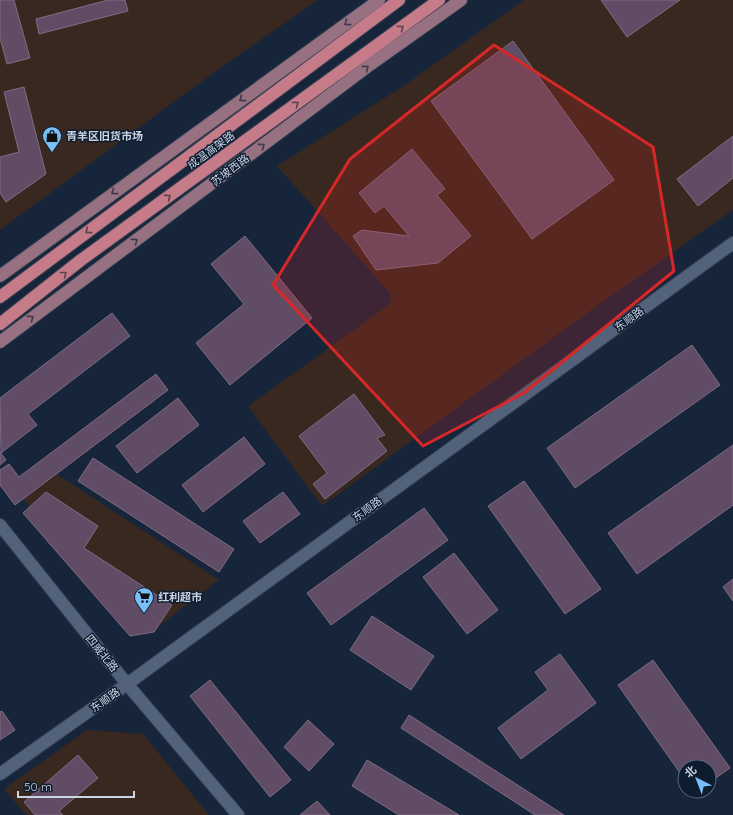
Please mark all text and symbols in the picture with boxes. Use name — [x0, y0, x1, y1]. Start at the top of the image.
one-way arrow — [344, 18, 351, 26]
one-way arrow — [397, 26, 404, 33]
one-way arrow — [361, 66, 368, 73]
one-way arrow — [239, 95, 246, 102]
one-way arrow — [292, 101, 299, 109]
shop icon: 青羊区旧货市场 — [41, 125, 63, 153]
street label: 成温高架路 — [185, 128, 237, 172]
place label: 青羊区旧货市场 — [66, 129, 143, 143]
one-way arrow — [257, 144, 264, 151]
street label: 苏坡西路 — [208, 151, 252, 189]
one-way arrow — [112, 188, 119, 195]
one-way arrow — [164, 195, 171, 202]
one-way arrow — [85, 226, 92, 234]
one-way arrow — [131, 238, 138, 245]
one-way arrow — [59, 272, 66, 279]
street label: 东顺路 — [612, 304, 646, 334]
one-way arrow — [27, 316, 34, 323]
street label: 东顺路 — [350, 494, 384, 524]
supermarket icon: 红利超市 — [133, 586, 155, 614]
place label: 红利超市 — [158, 590, 202, 604]
street label: 四威北路 — [83, 631, 121, 675]
street label: 东顺路 — [87, 685, 123, 715]
north arrow — [677, 759, 717, 799]
text: 北 — [682, 763, 699, 780]
scale bar — [18, 773, 134, 799]
text: 50 m — [24, 779, 52, 794]

